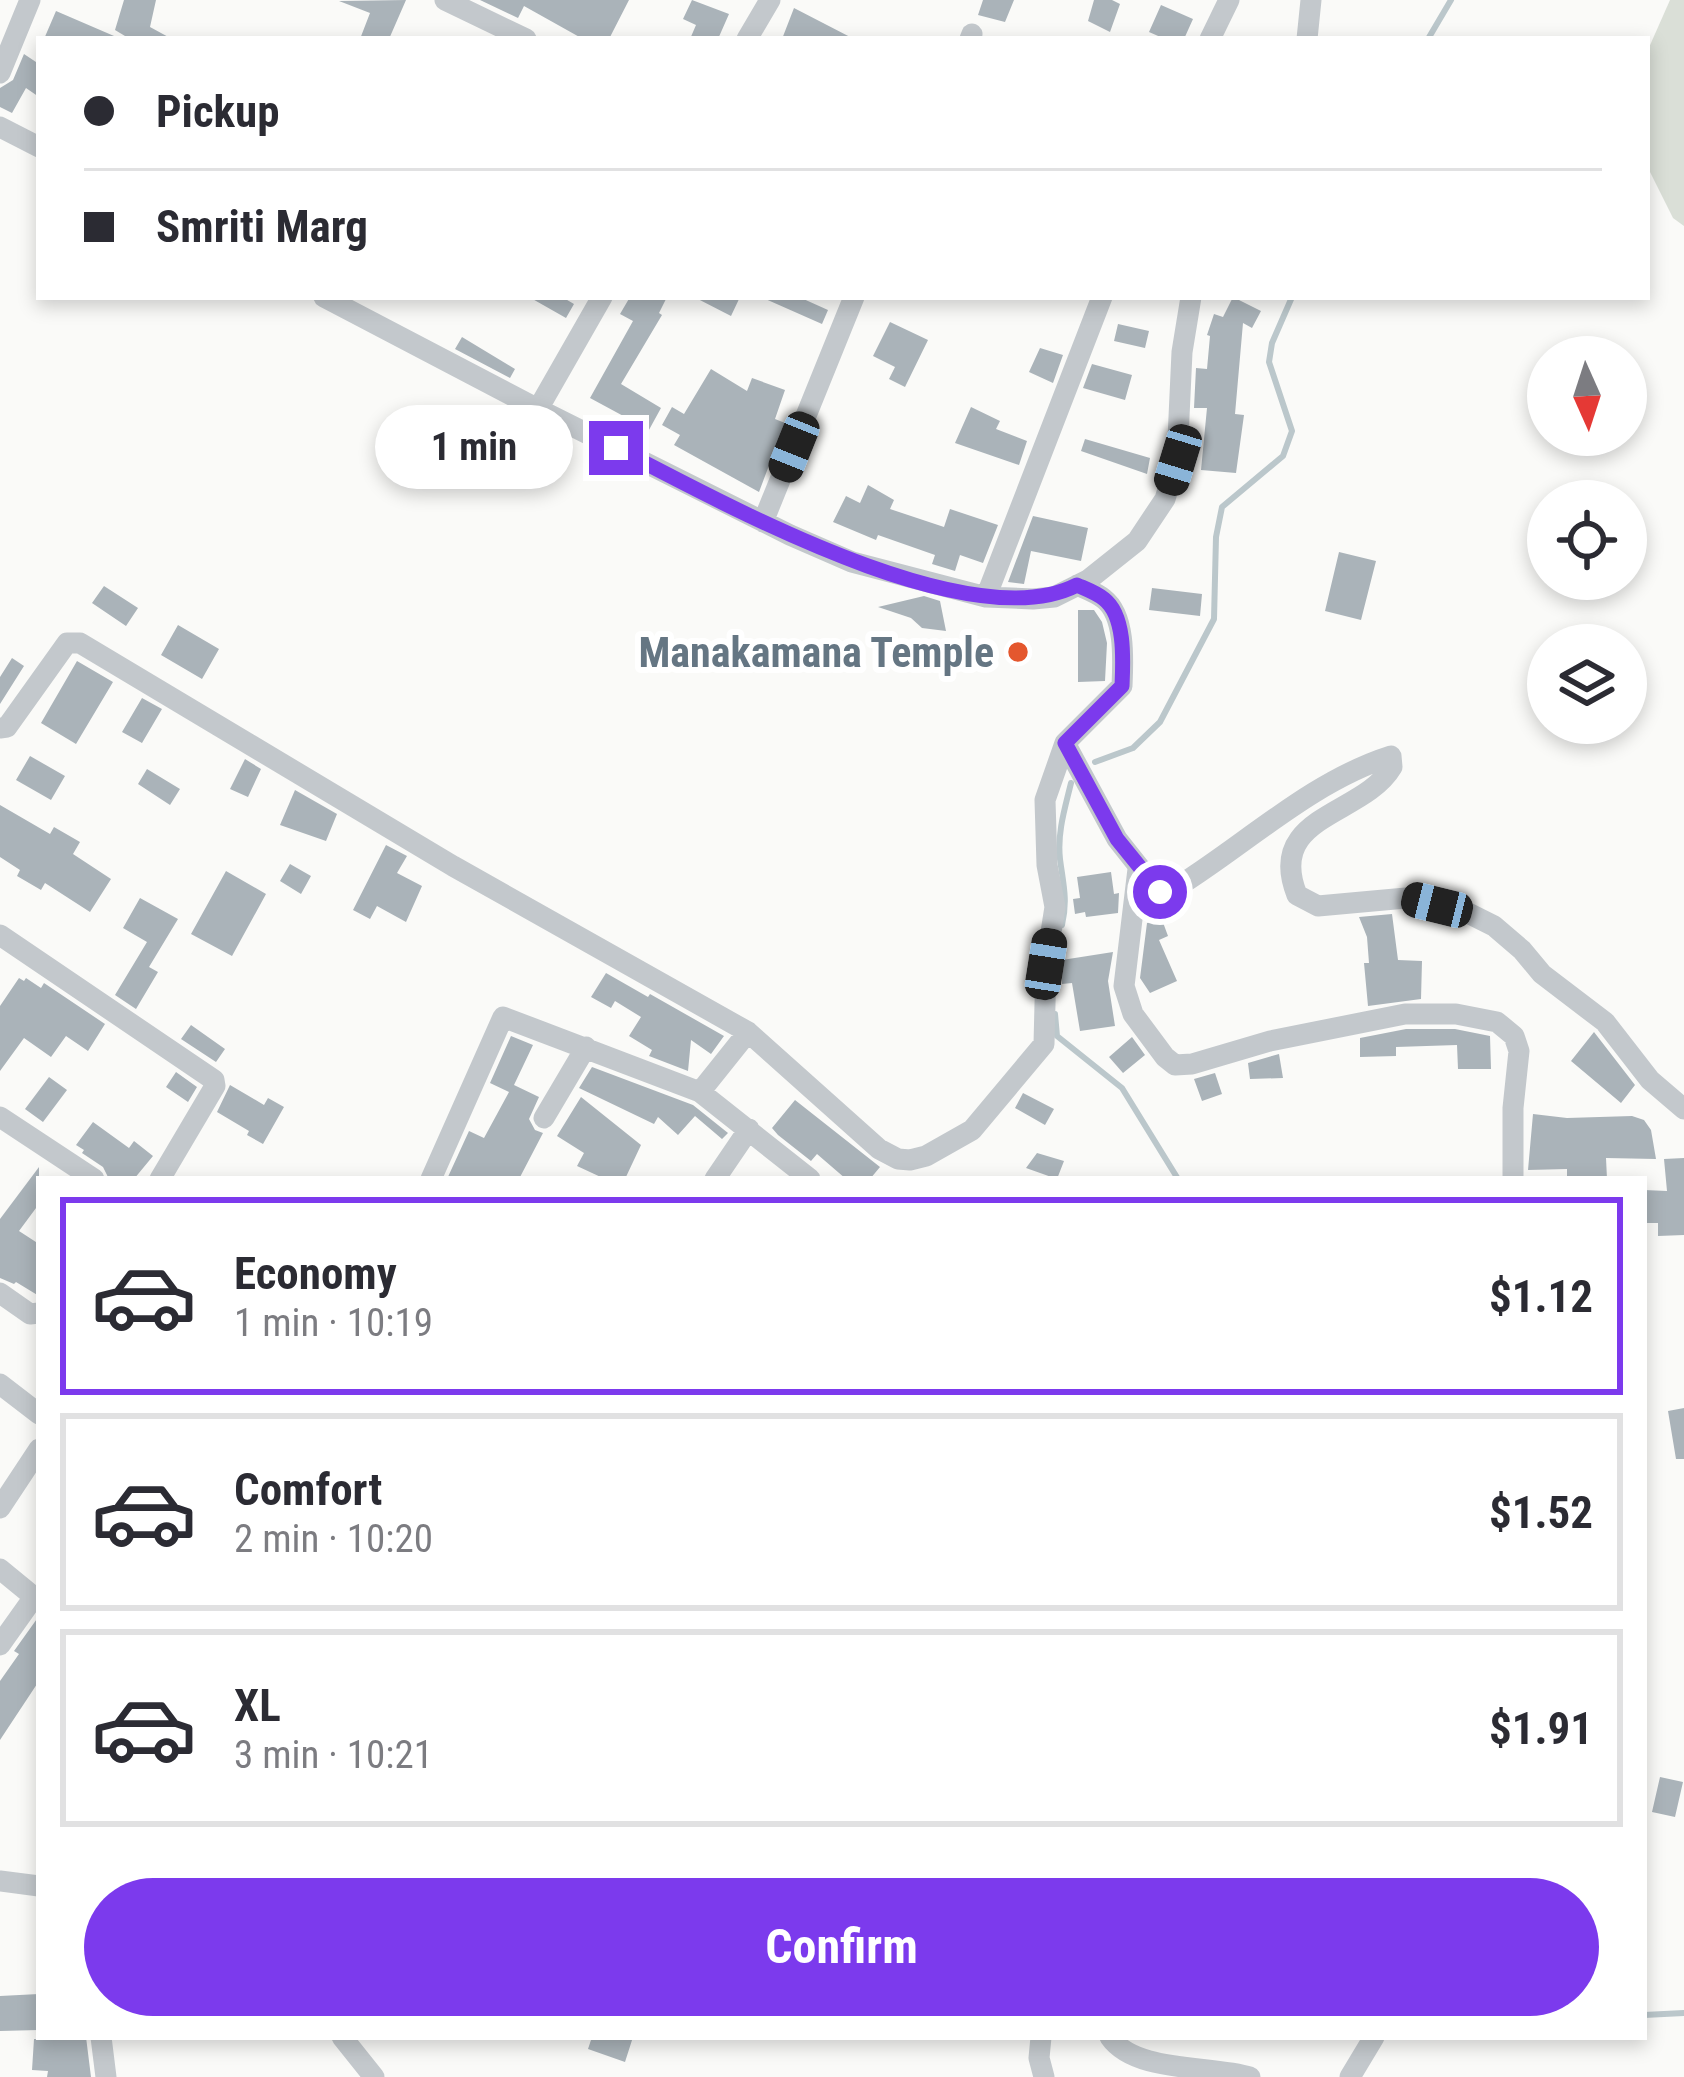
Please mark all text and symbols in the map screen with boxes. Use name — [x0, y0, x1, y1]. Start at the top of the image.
text: Pickup — [156, 85, 280, 138]
text: Smriti Marg — [156, 200, 368, 253]
north arrow — [1527, 336, 1647, 456]
map controls — [1527, 336, 1647, 744]
callout: 1 min — [376, 406, 574, 490]
car — [764, 407, 824, 487]
car — [1150, 420, 1206, 500]
route end — [589, 421, 643, 475]
text: 1 min — [431, 424, 517, 470]
button: locate — [1527, 480, 1647, 600]
button: layers — [1527, 624, 1647, 744]
place label: Manakamana Temple — [638, 628, 994, 677]
marker: Manakamana Temple — [1005, 639, 1031, 665]
route start — [1133, 865, 1187, 919]
car — [1398, 879, 1476, 931]
car — [1023, 926, 1069, 1002]
icon: car — [90, 1242, 198, 1350]
text: Economy — [234, 1247, 397, 1300]
text: $1.12 — [1489, 1270, 1593, 1323]
text: 1 min · 10:19 — [234, 1300, 433, 1346]
icon: car — [90, 1458, 198, 1566]
text: Comfort — [234, 1463, 382, 1516]
text: $1.52 — [1489, 1486, 1593, 1539]
text: 2 min · 10:20 — [234, 1516, 433, 1562]
icon: car — [90, 1674, 198, 1782]
text: XL — [234, 1679, 281, 1732]
text: $1.91 — [1489, 1702, 1593, 1755]
text: 3 min · 10:21 — [234, 1732, 433, 1778]
button: Confirm — [84, 1878, 1599, 2016]

